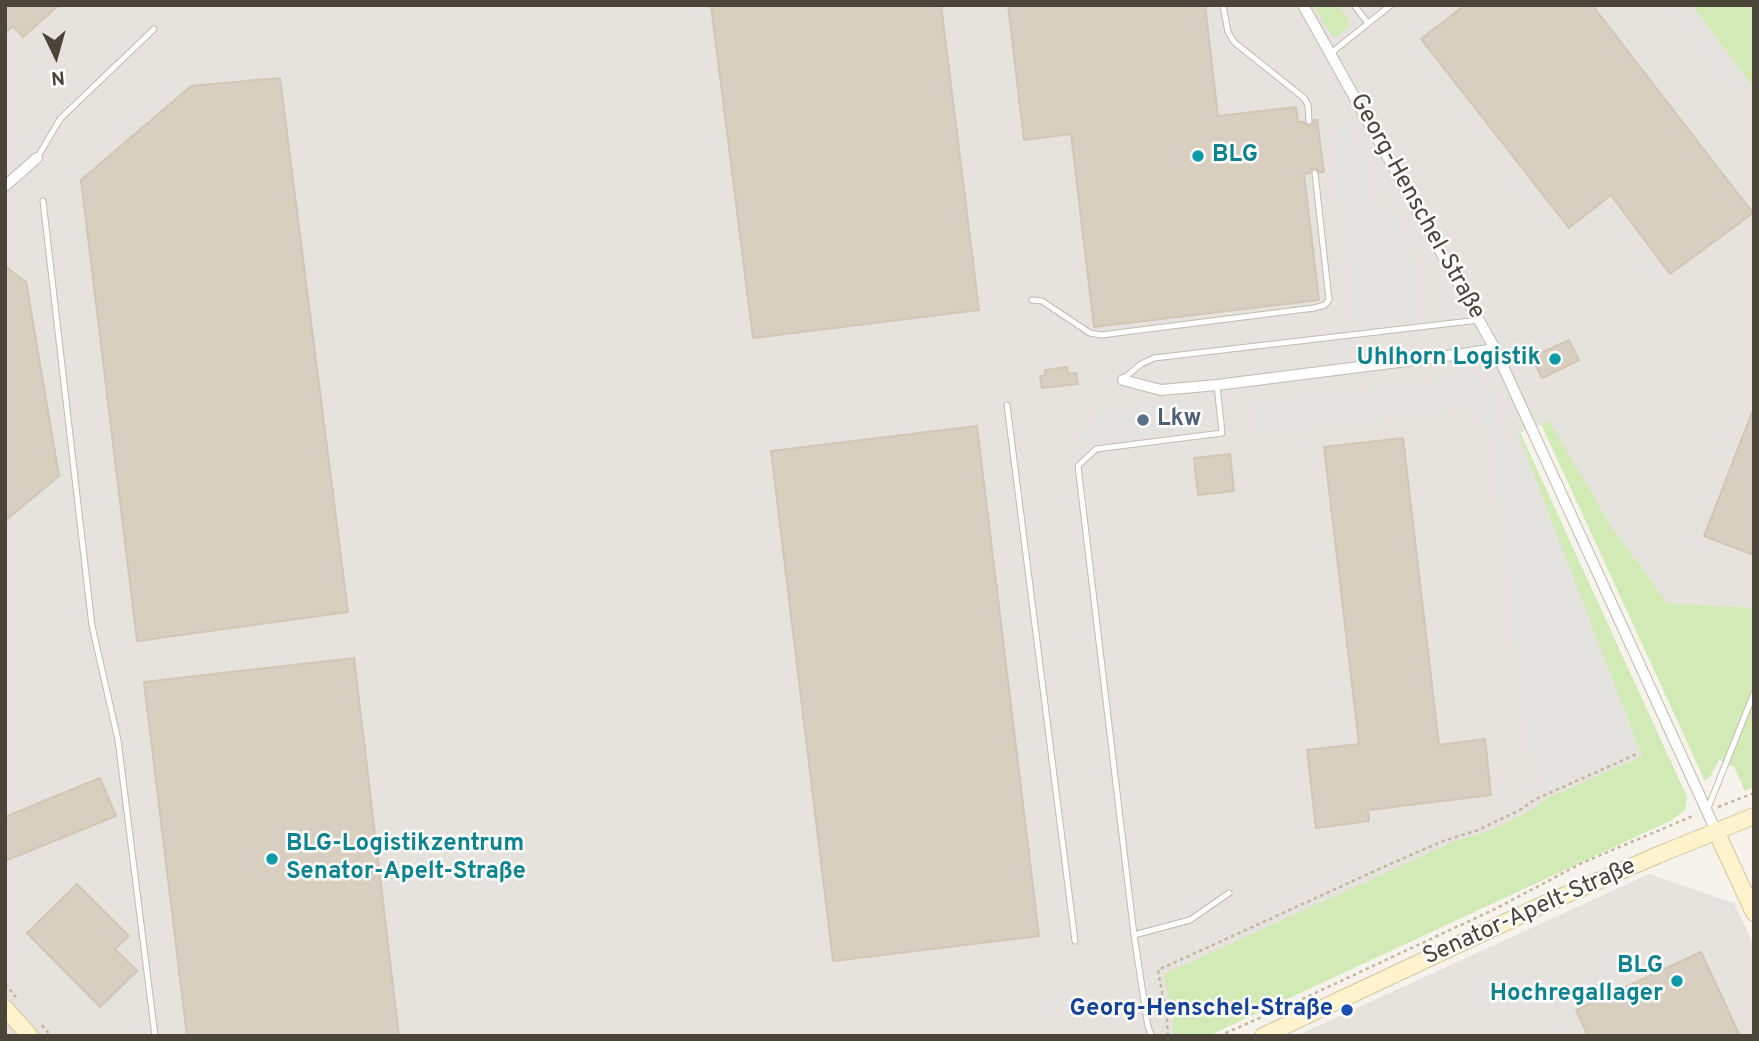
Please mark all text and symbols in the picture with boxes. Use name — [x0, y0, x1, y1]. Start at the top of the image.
north arrow — [21, 21, 91, 91]
text: N — [50, 64, 66, 89]
street label: Georg-Henschel-Straße — [1342, 89, 1490, 325]
place label: BLG — [1212, 142, 1258, 170]
marker: BLG — [1190, 148, 1206, 164]
place label: Uhlhorn Logistik — [1357, 345, 1541, 373]
marker: Uhlhorn Logistik — [1547, 351, 1563, 367]
place label: Lkw — [1157, 406, 1201, 434]
marker: Lkw — [1135, 412, 1151, 428]
place label: BLG-Logistikzentrum Senator-Apelt-Straße — [286, 831, 526, 887]
marker: BLG-Logistikzentrum Senator-Apelt-Straße — [264, 851, 280, 867]
street label: Senator-Apelt-Straße — [1419, 853, 1641, 973]
place label: BLG Hochregallager — [1490, 953, 1663, 1009]
marker: BLG Hochregallager — [1669, 973, 1685, 989]
place label: Georg-Henschel-Straße — [1070, 996, 1333, 1024]
marker: Georg-Henschel-Straße — [1339, 1002, 1355, 1018]

